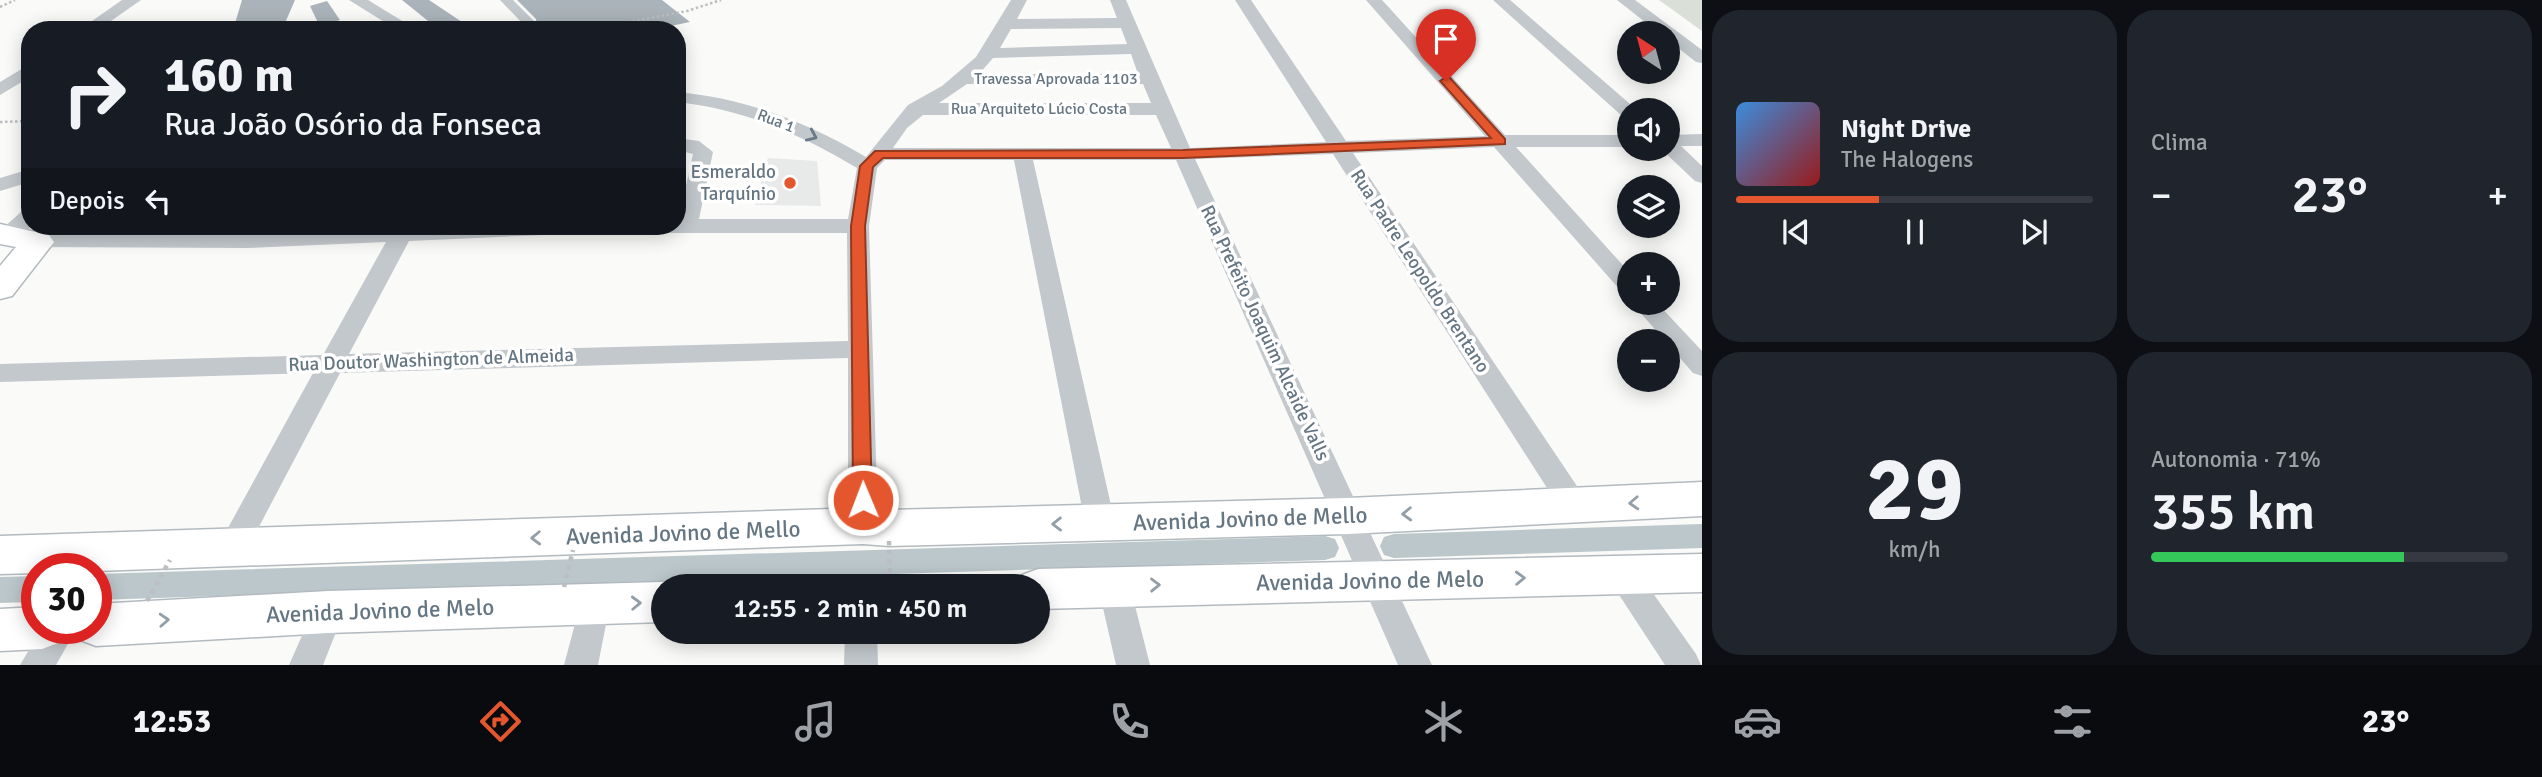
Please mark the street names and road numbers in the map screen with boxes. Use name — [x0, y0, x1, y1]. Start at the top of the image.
street label: Travessa Aprovada 1103 — [974, 69, 1138, 89]
street label: Rua Arquiteto Lúcio Costa — [951, 99, 1127, 119]
street label: Rua 1 — [755, 105, 797, 137]
street label: Rua Padre Leopoldo Brentano — [1345, 165, 1495, 377]
street label: Rua Prefeito Joaquim Alcaide Valls — [1195, 201, 1335, 465]
street label: Rua Doutor Washington de Almeida — [288, 343, 574, 377]
street label: Avenida Jovino de Mello — [1132, 500, 1368, 538]
street label: Avenida Jovino de Mello — [565, 514, 801, 552]
street label: Avenida Jovino de Melo — [1256, 565, 1484, 597]
street label: Avenida Jovino de Melo — [265, 593, 495, 629]

